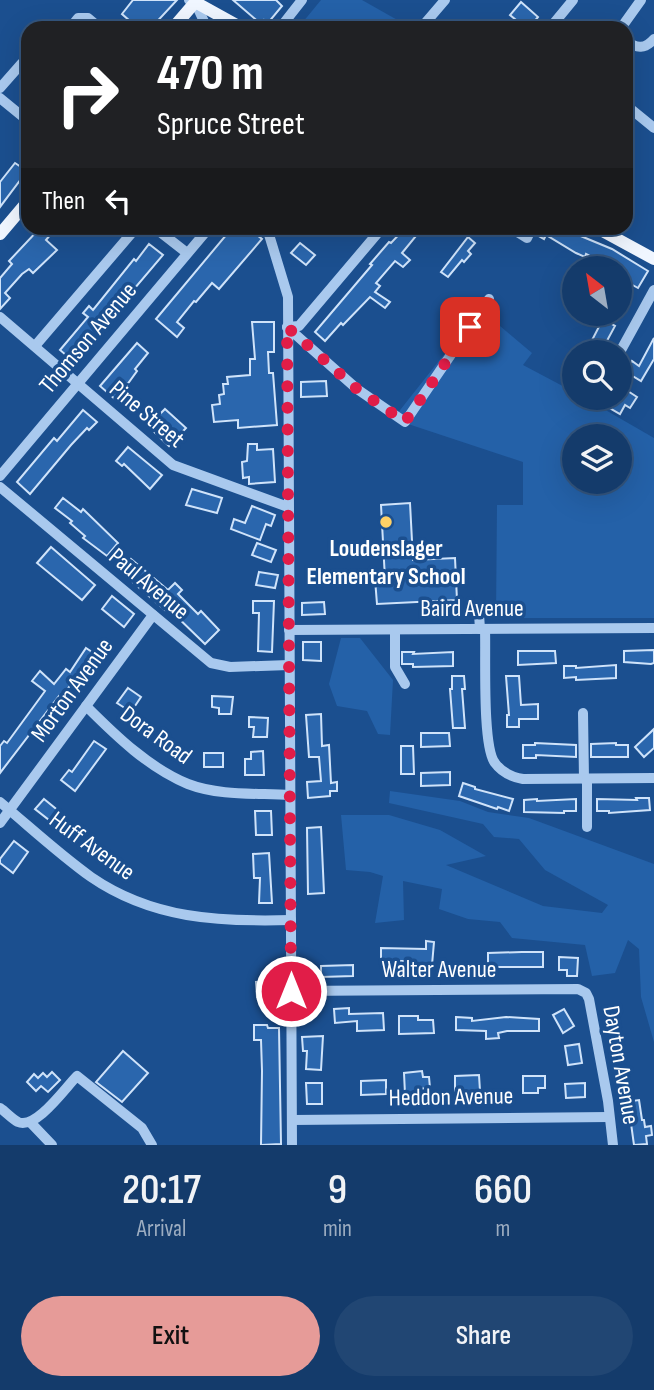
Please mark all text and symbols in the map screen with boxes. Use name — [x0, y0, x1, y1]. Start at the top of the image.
text: 470 m — [157, 45, 264, 104]
icon: right — [42, 49, 133, 140]
text: Spruce Street — [157, 105, 305, 144]
icon: left — [99, 182, 137, 220]
text: Then — [42, 186, 85, 217]
north arrow — [562, 256, 632, 326]
map controls — [562, 256, 632, 494]
street label: Thomson Avenue — [33, 276, 143, 400]
pin — [440, 297, 500, 357]
icon: arrive — [451, 308, 489, 346]
button: search — [562, 340, 632, 410]
street label: Pine Street — [104, 374, 190, 454]
button: layers — [562, 424, 632, 494]
marker: Loudenslager Elementary School — [378, 514, 394, 530]
place label: Loudenslager Elementary School — [306, 534, 466, 591]
street label: Paul Avenue — [103, 542, 195, 626]
street label: Baird Avenue — [420, 594, 524, 623]
street label: Morton Avenue — [25, 632, 119, 748]
street label: Dora Road — [115, 699, 197, 771]
street label: Huff Avenue — [44, 805, 140, 887]
position arrow — [254, 954, 328, 1028]
street label: Walter Avenue — [382, 955, 496, 984]
street label: Dayton Avenue — [596, 1003, 646, 1127]
street label: Heddon Avenue — [388, 1081, 514, 1113]
text: 20:17 — [122, 1165, 201, 1216]
text: 9 — [328, 1165, 347, 1216]
text: 660 — [474, 1165, 532, 1216]
text: Arrival — [137, 1215, 186, 1243]
text: min — [323, 1215, 352, 1243]
text: m — [496, 1215, 510, 1243]
button: Exit — [21, 1296, 320, 1376]
button: Share — [334, 1296, 633, 1376]

